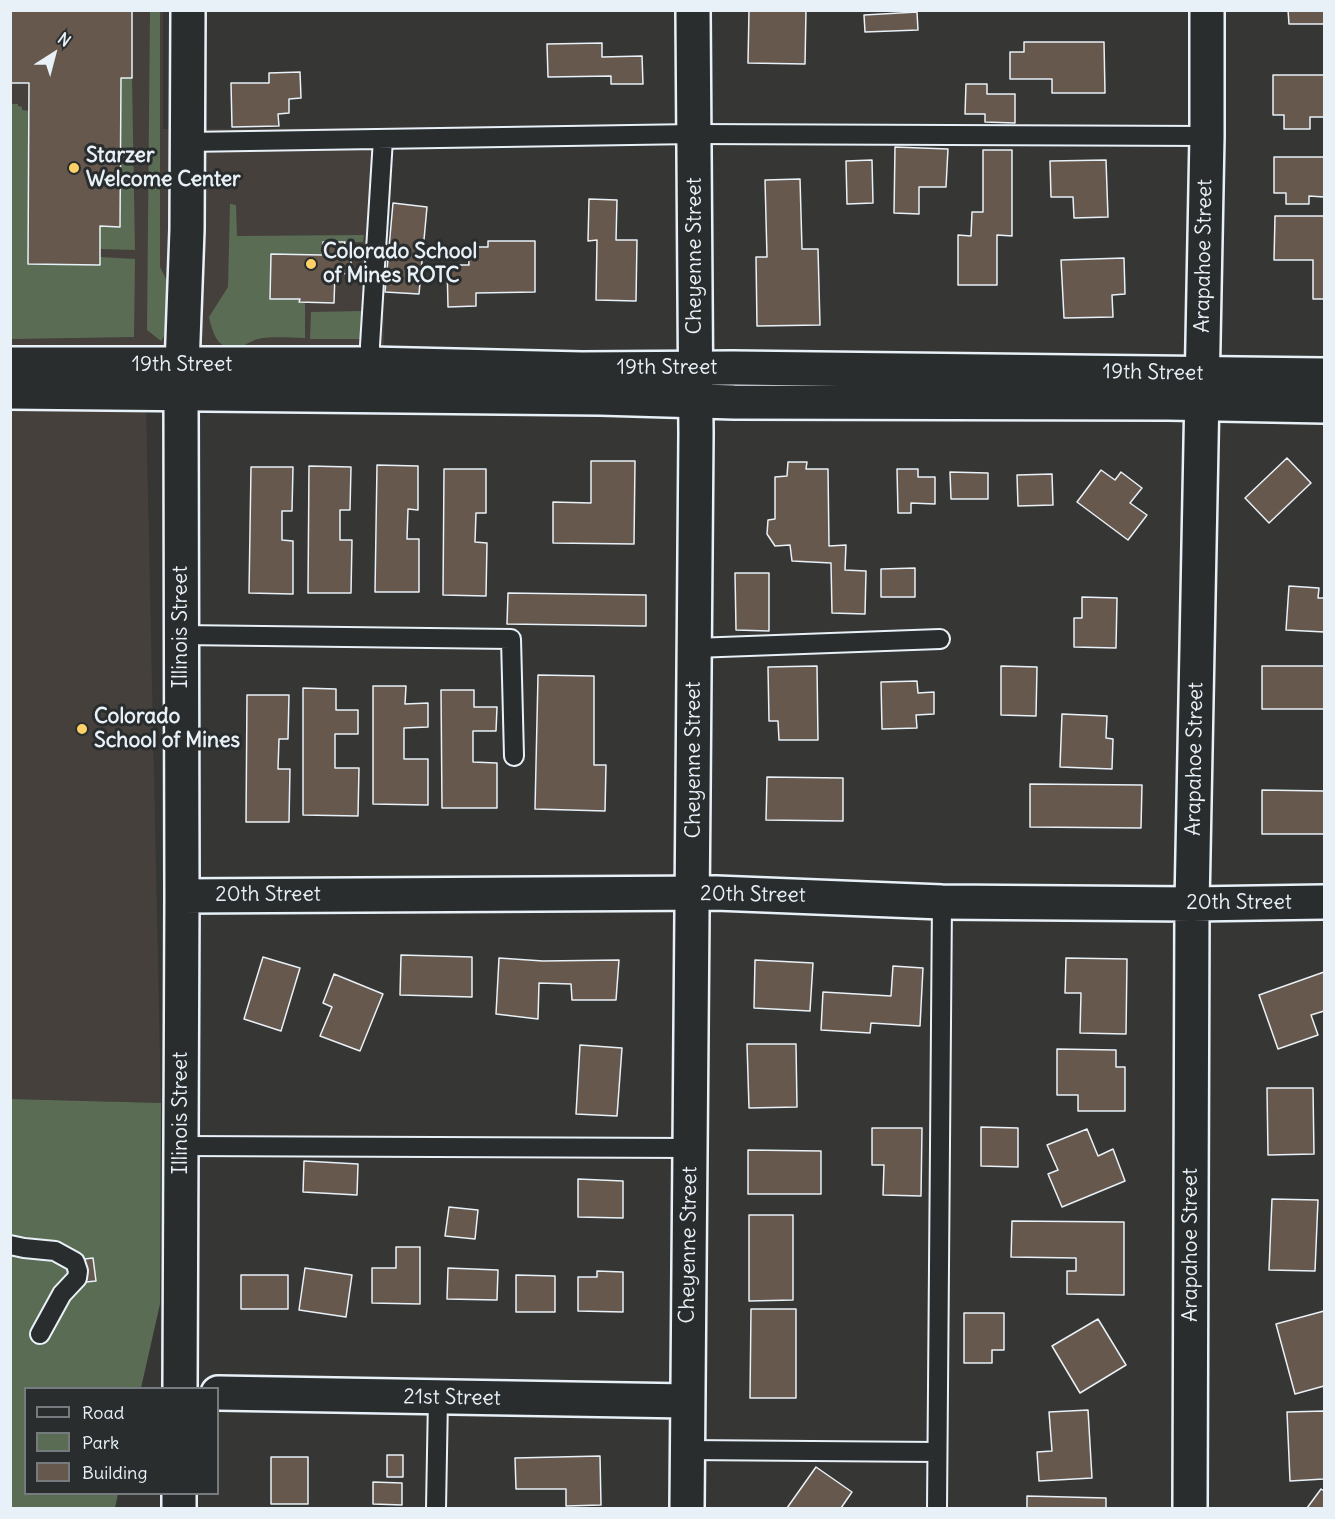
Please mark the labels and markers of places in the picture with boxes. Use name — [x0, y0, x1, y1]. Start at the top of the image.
place label: Starzer Welcome Center — [86, 143, 241, 193]
marker: Starzer Welcome Center — [67, 161, 81, 175]
place label: Colorado School of Mines ROTC — [323, 239, 477, 289]
marker: Colorado School of Mines ROTC — [304, 257, 318, 271]
place label: Colorado School of Mines — [94, 704, 240, 754]
marker: Colorado School of Mines — [75, 722, 89, 736]

